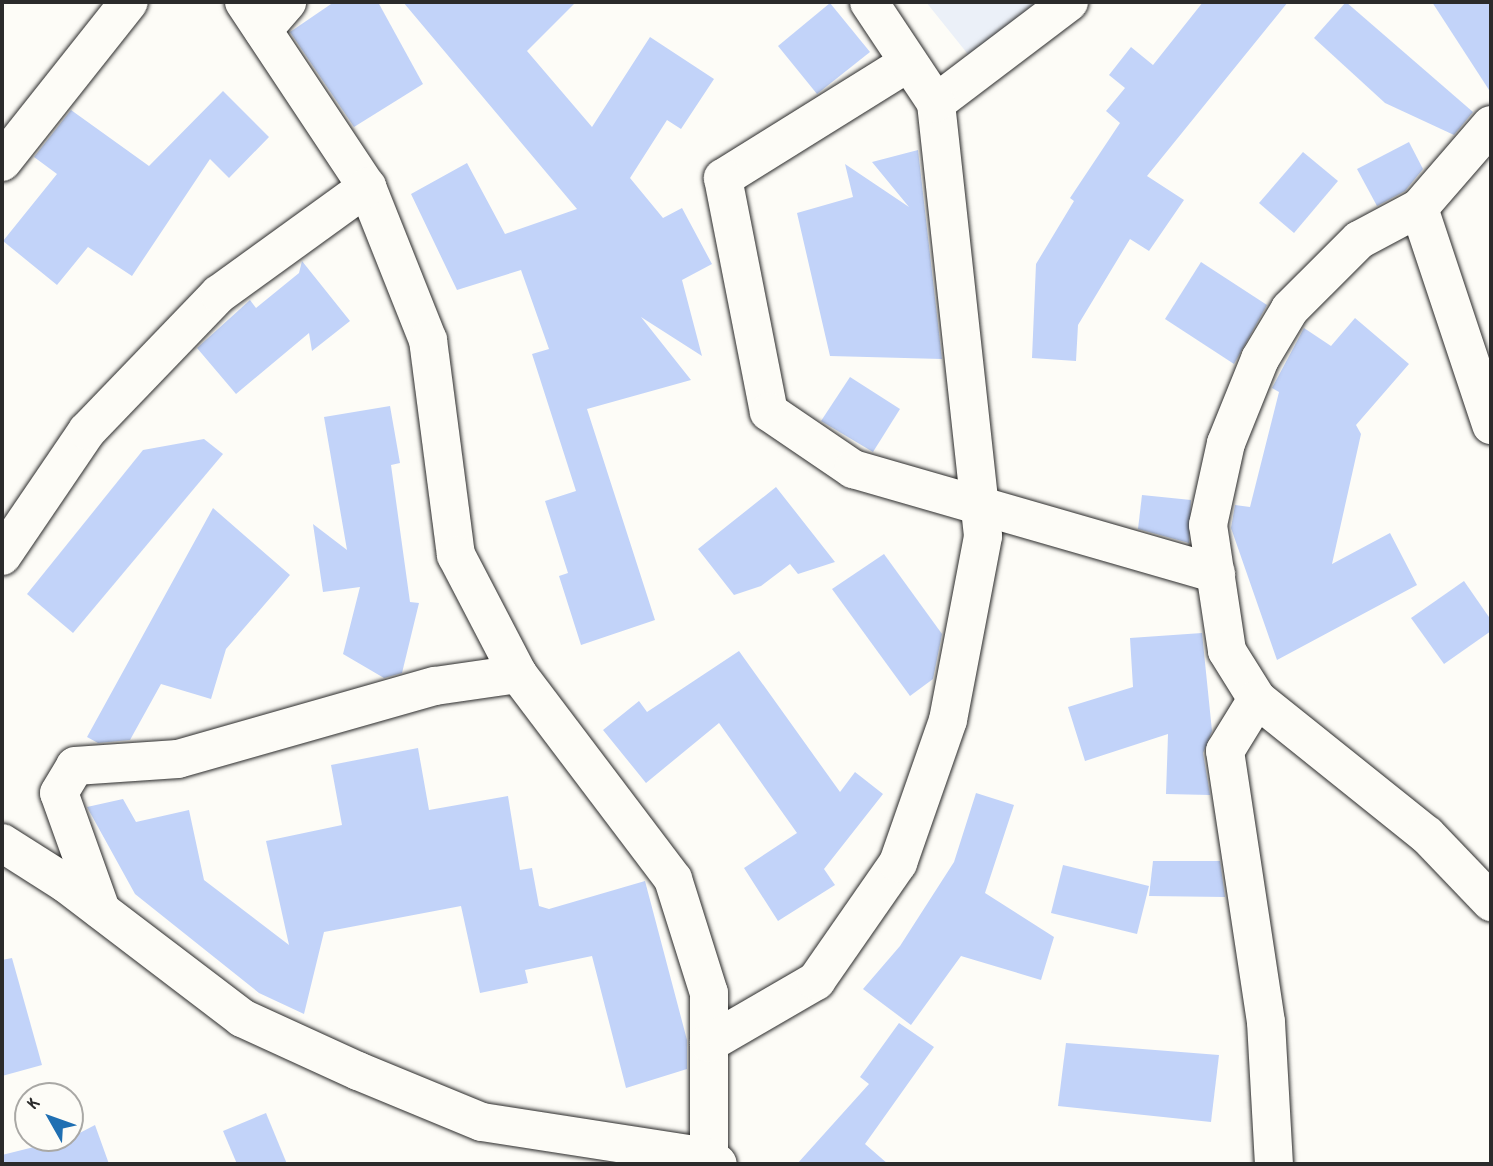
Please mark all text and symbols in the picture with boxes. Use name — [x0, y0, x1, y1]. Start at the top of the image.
north arrow — [14, 1082, 84, 1152]
text: K — [21, 1092, 47, 1117]

